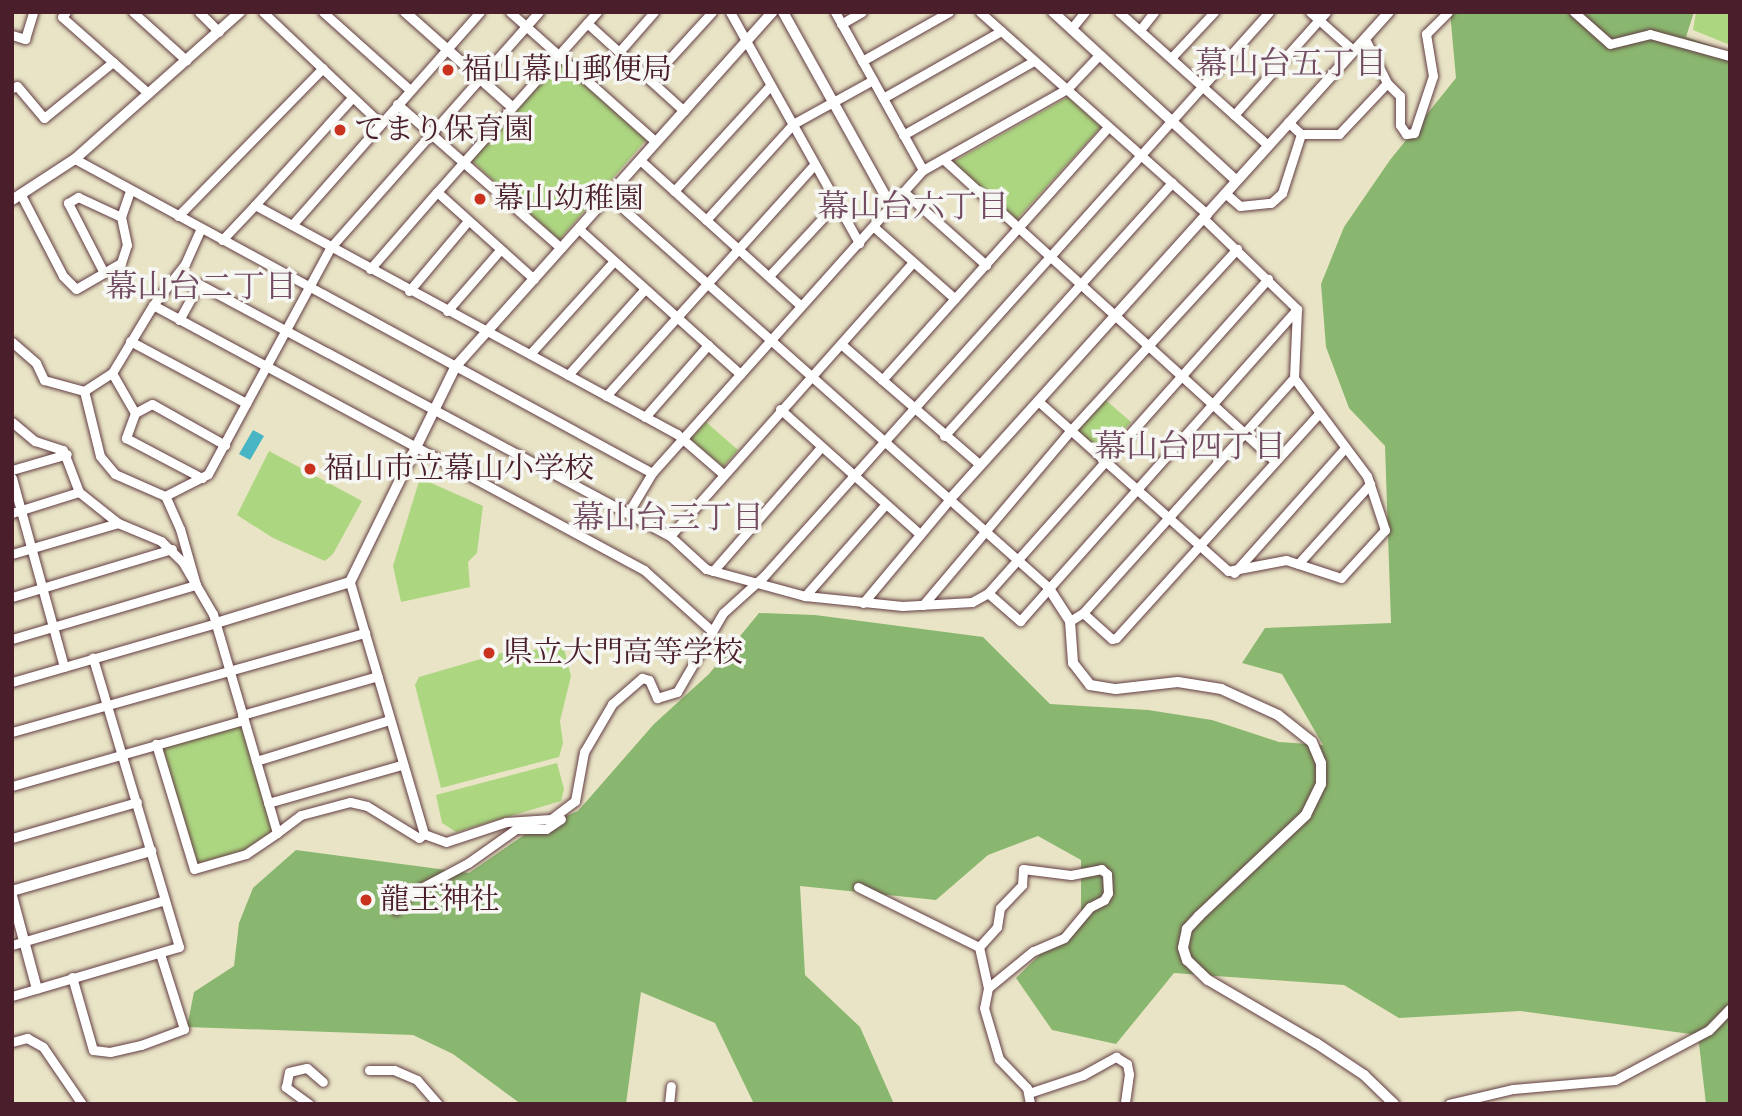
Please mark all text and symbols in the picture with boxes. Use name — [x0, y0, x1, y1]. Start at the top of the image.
district label: 幕山台五丁目 — [1195, 45, 1387, 83]
place label: 福山幕山郵便局 — [462, 52, 672, 88]
marker: 福山幕山郵便局 — [440, 62, 456, 78]
place label: てまり保育園 — [354, 112, 534, 148]
marker: てまり保育園 — [332, 122, 348, 138]
place label: 幕山幼稚園 — [494, 181, 644, 217]
district label: 幕山台六丁目 — [817, 188, 1009, 226]
marker: 幕山幼稚園 — [472, 191, 488, 207]
district label: 幕山台二丁目 — [105, 268, 297, 306]
district label: 幕山台四丁目 — [1094, 428, 1286, 466]
place label: 福山市立幕山小学校 — [324, 451, 594, 487]
marker: 福山市立幕山小学校 — [302, 461, 318, 477]
district label: 幕山台三丁目 — [572, 499, 764, 537]
place label: 県立大門高等学校 — [503, 635, 743, 671]
marker: 県立大門高等学校 — [481, 645, 497, 661]
place label: 龍王神社 — [380, 882, 500, 918]
marker: 龍王神社 — [358, 892, 374, 908]

